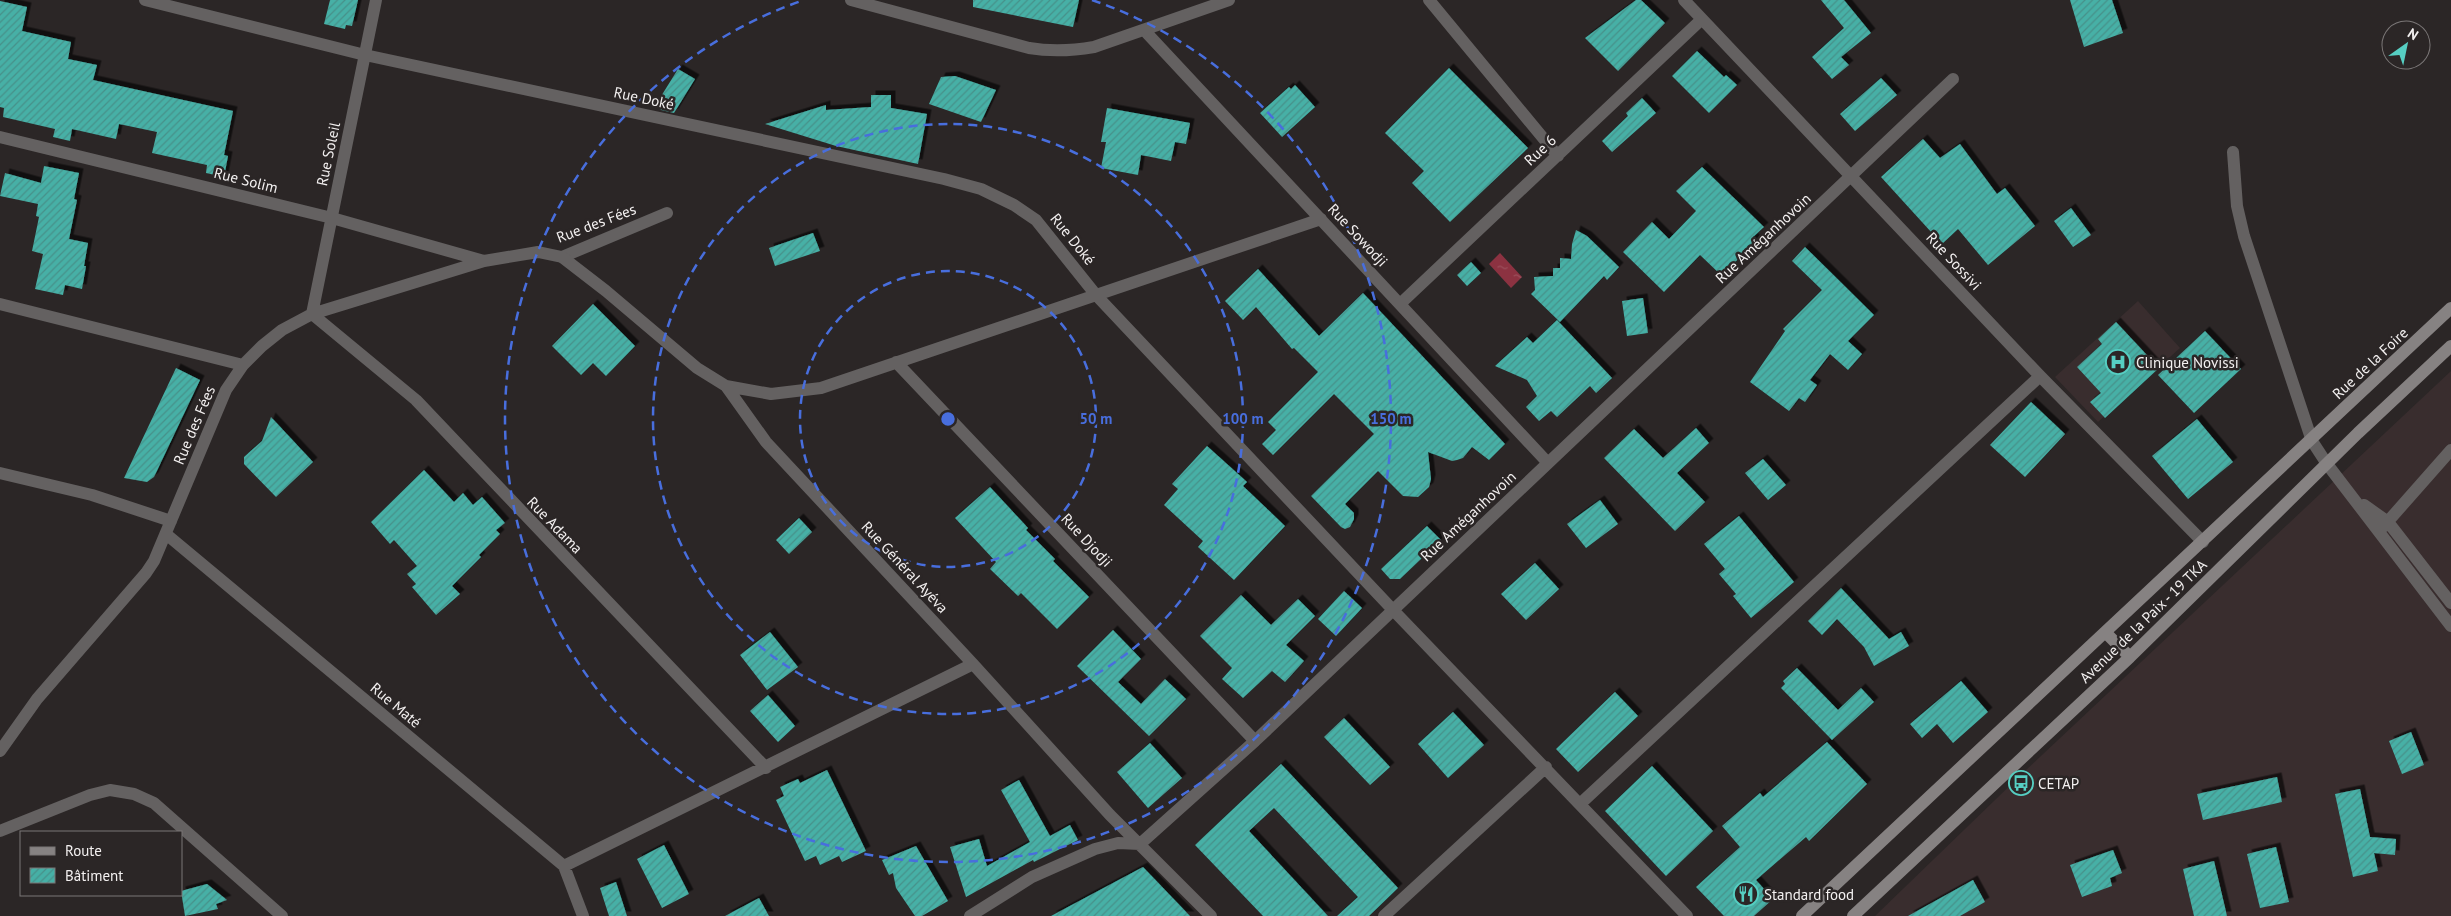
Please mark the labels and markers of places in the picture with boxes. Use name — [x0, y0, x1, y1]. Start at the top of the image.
hospital icon: Clinique Novissi — [2105, 349, 2131, 375]
place label: Clinique Novissi — [2136, 353, 2239, 372]
centre of rings — [939, 410, 957, 428]
bus stop icon: CETAP — [2008, 770, 2034, 796]
place label: CETAP — [2038, 774, 2079, 793]
restaurant icon: Standard food — [1733, 881, 1759, 907]
place label: Standard food — [1764, 885, 1854, 904]

